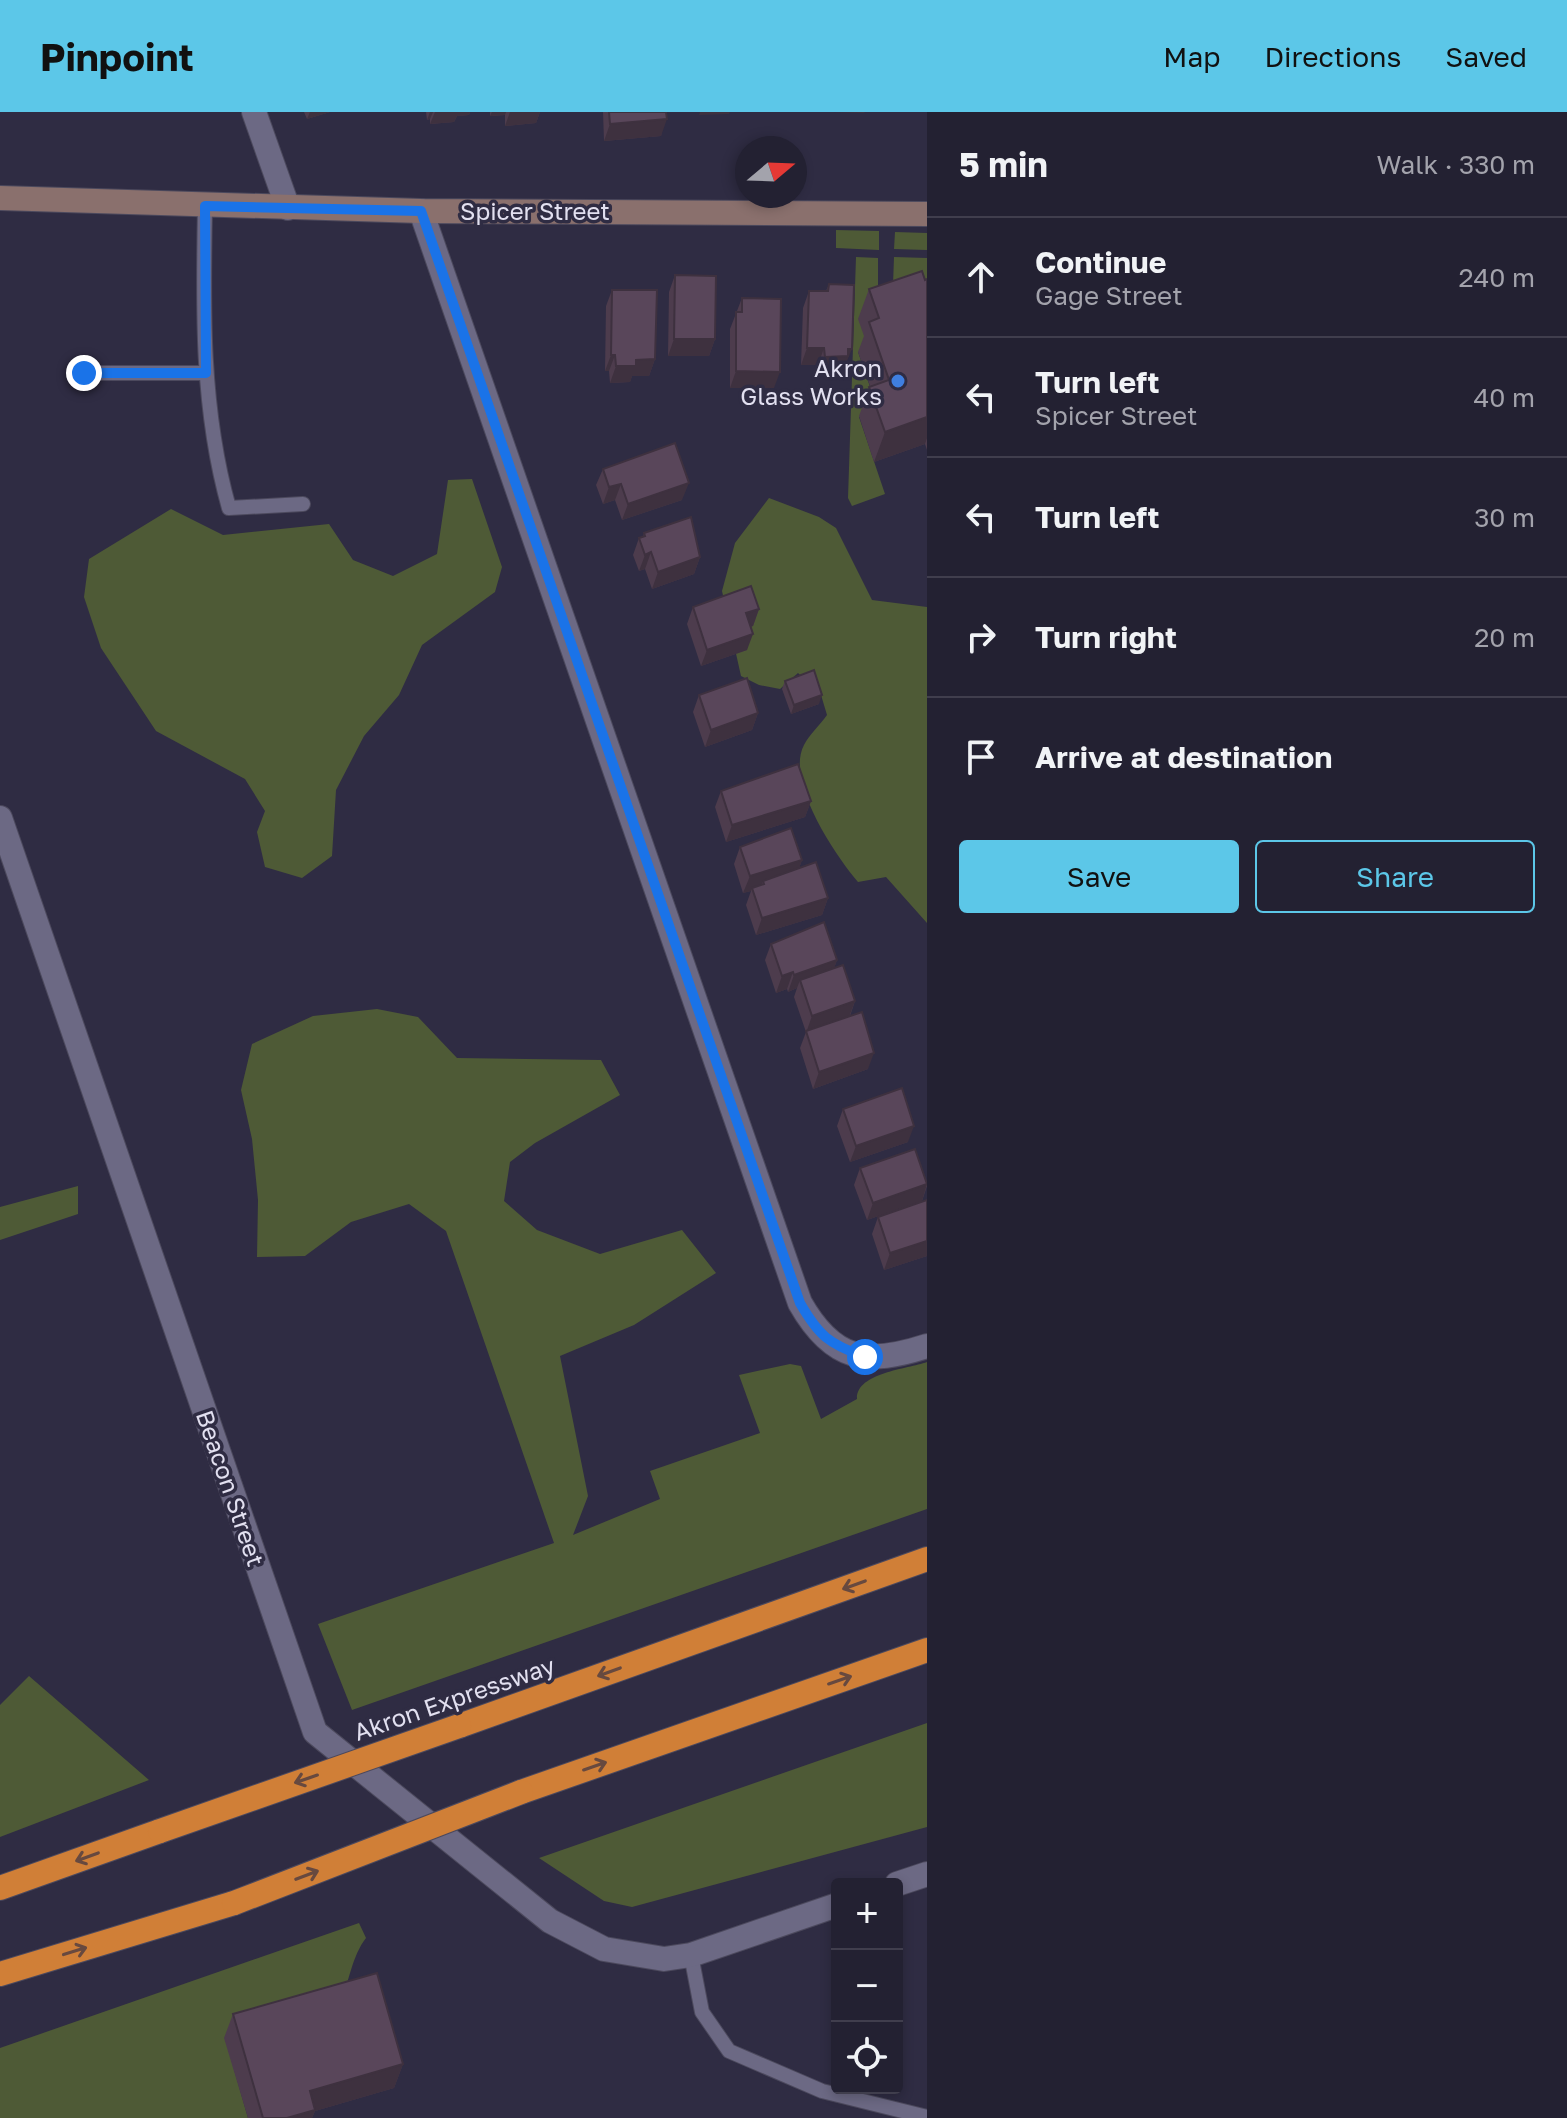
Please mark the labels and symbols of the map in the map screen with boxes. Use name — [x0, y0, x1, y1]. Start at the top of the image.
north arrow — [735, 136, 807, 208]
street label: Spicer Street — [460, 196, 610, 225]
place label: Akron Glass Works — [740, 353, 882, 410]
route end — [66, 355, 102, 391]
marker: Akron Glass Works — [889, 372, 907, 390]
route start — [847, 1339, 883, 1375]
street label: Beacon Street — [191, 1406, 271, 1570]
one-way arrow — [842, 1579, 866, 1593]
street label: Akron Expressway — [350, 1650, 558, 1746]
one-way arrow — [597, 1666, 622, 1681]
one-way arrow — [828, 1672, 853, 1687]
one-way arrow — [582, 1758, 607, 1773]
one-way arrow — [294, 1773, 319, 1788]
one-way arrow — [75, 1851, 100, 1865]
one-way arrow — [294, 1867, 319, 1881]
one-way arrow — [62, 1943, 87, 1958]

